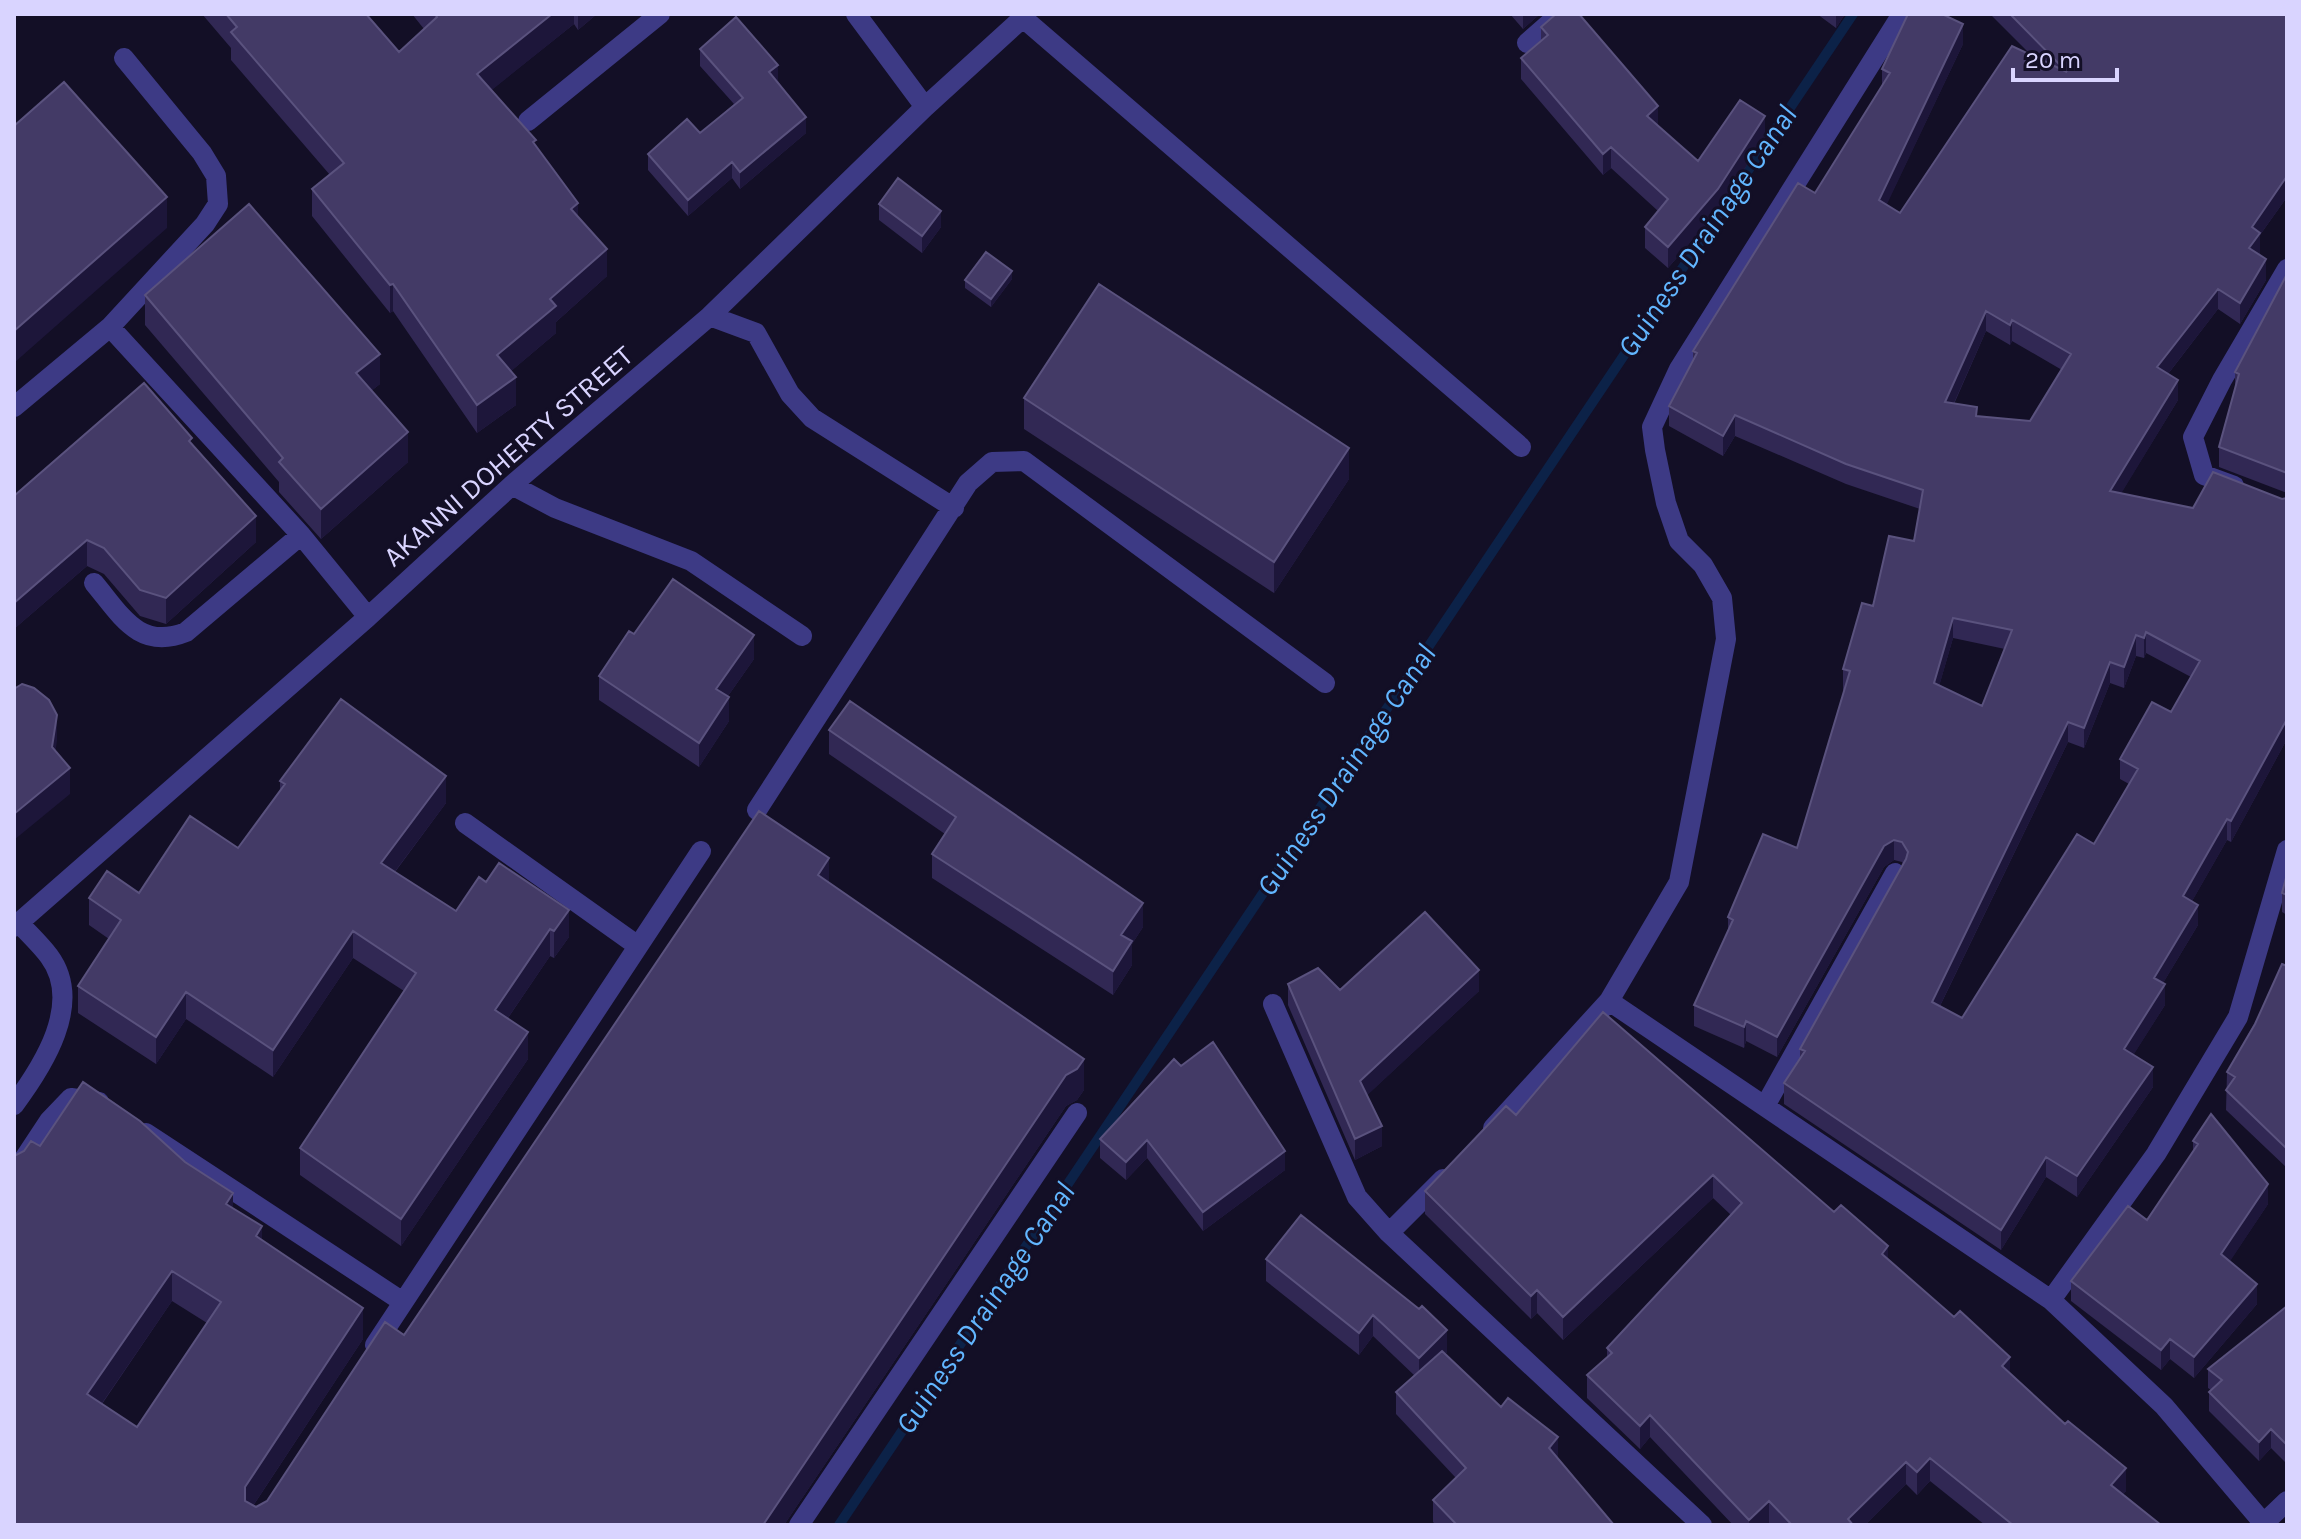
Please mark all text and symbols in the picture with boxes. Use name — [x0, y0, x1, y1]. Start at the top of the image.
scale bar — [2013, 32, 2117, 82]
text: 20 m — [2025, 46, 2081, 74]
water label: Guiness Drainage Canal — [1609, 98, 1805, 364]
street label: AKANNI DOHERTY STREET — [377, 339, 639, 573]
water label: Guiness Drainage Canal — [1248, 637, 1444, 903]
water label: Guiness Drainage Canal — [887, 1175, 1083, 1441]

